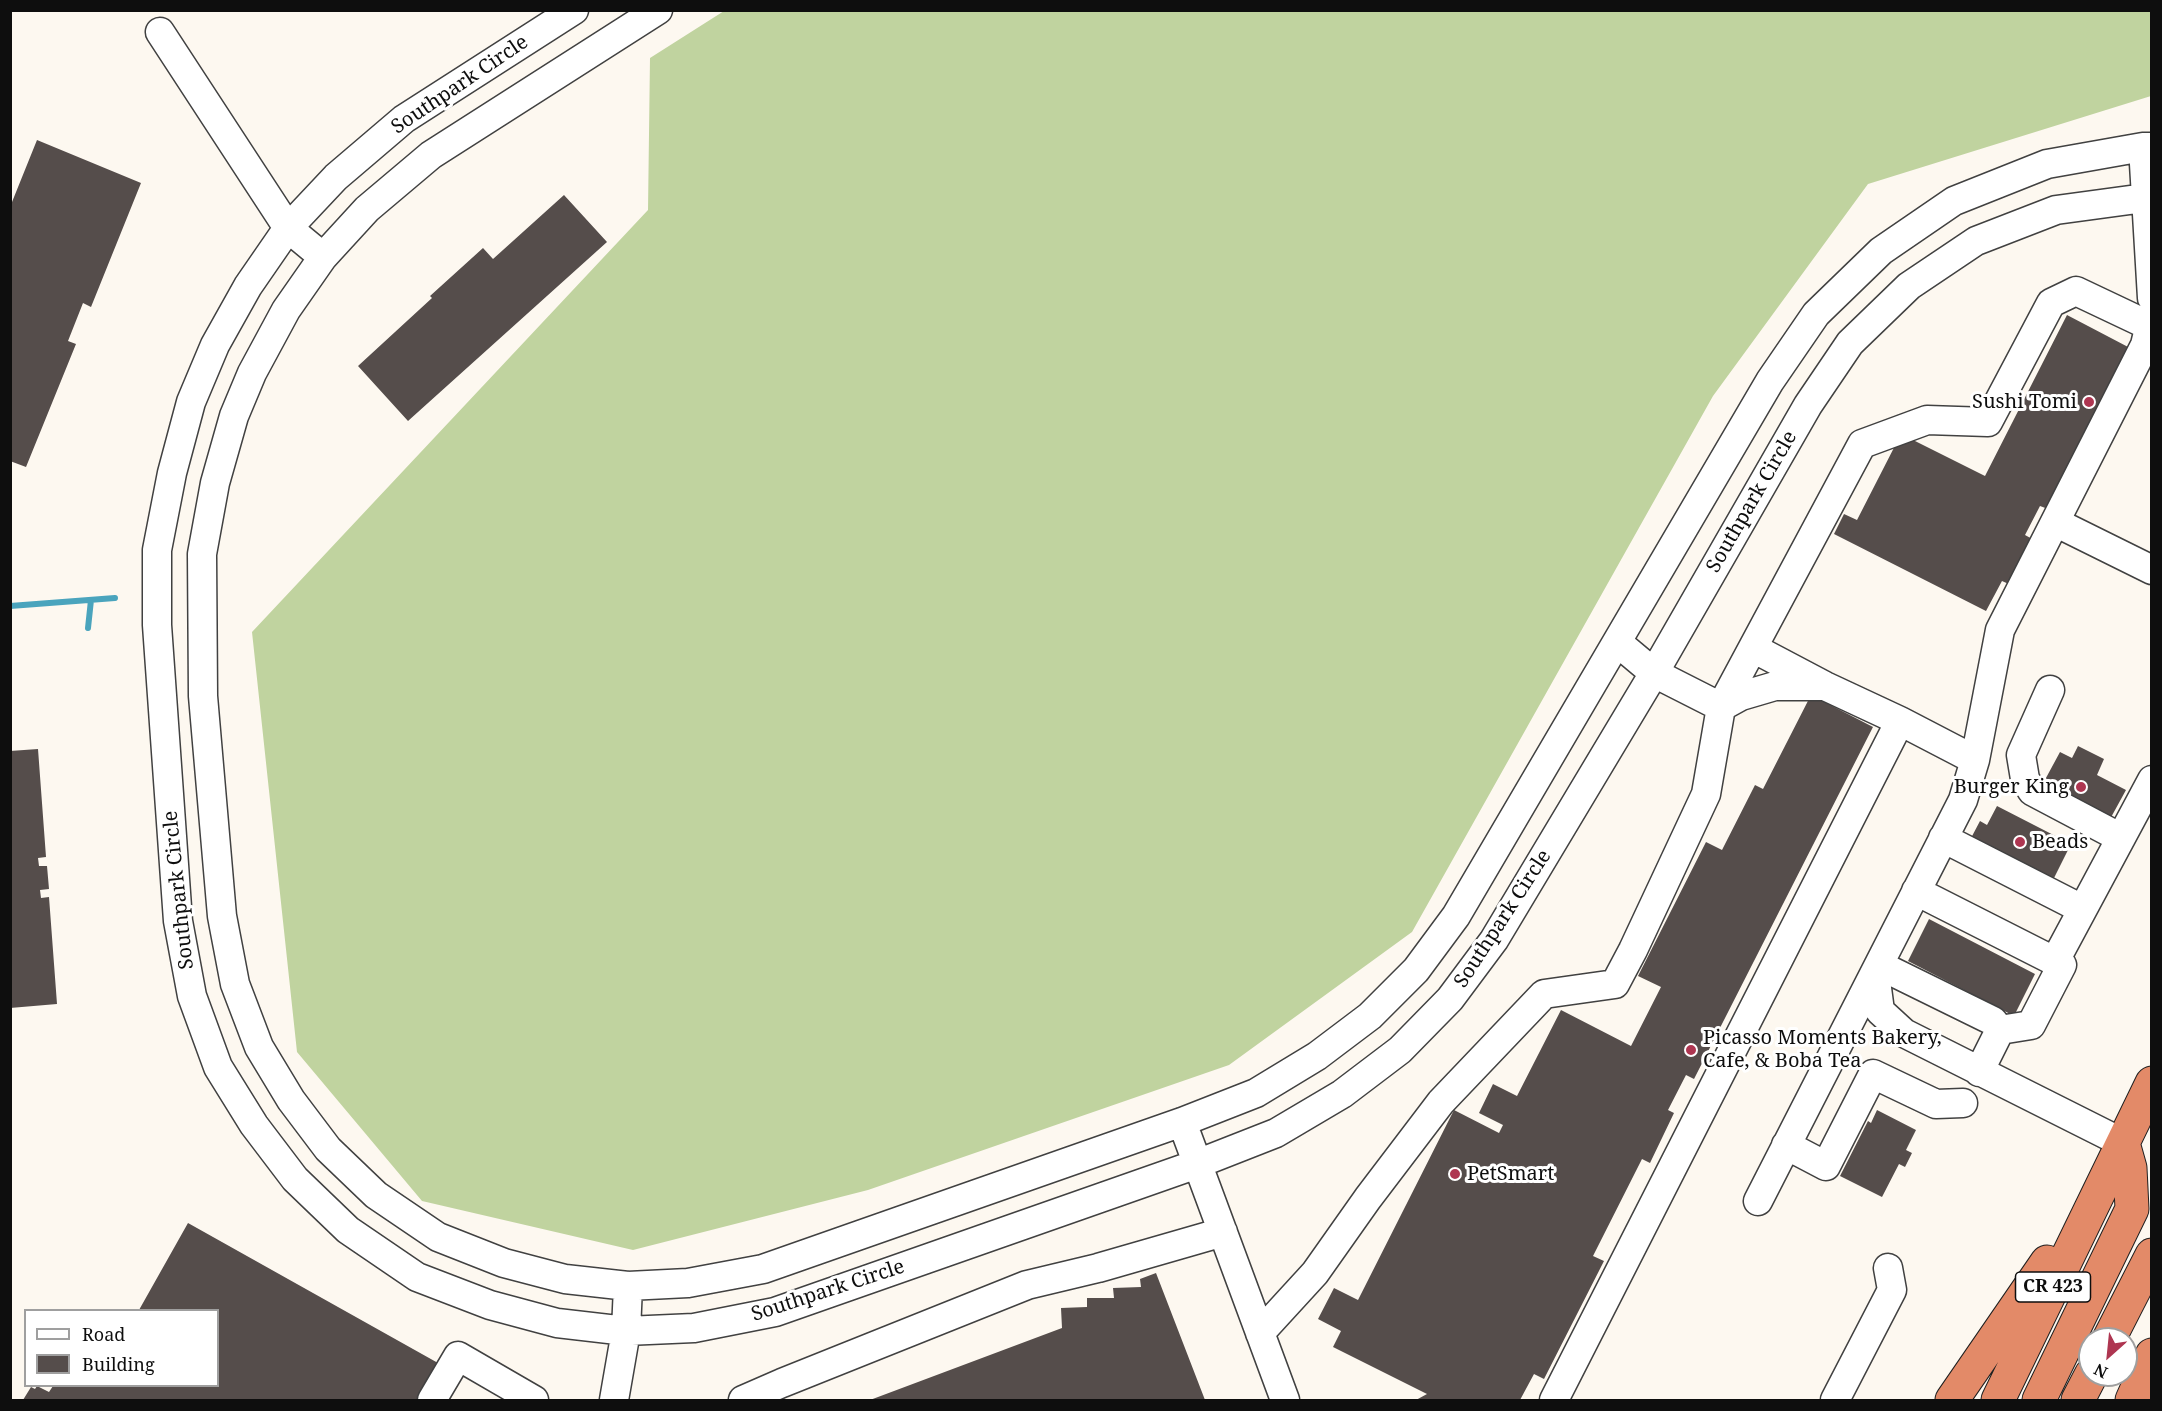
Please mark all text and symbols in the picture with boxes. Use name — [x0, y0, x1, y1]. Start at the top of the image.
street label: Southpark Circle — [387, 30, 533, 140]
place label: Sushi Tomi — [1972, 390, 2077, 414]
marker: Sushi Tomi — [2082, 395, 2096, 409]
street label: Southpark Circle — [1702, 427, 1802, 577]
place label: Burger King — [1954, 775, 2069, 799]
marker: Burger King — [2074, 780, 2088, 794]
street label: Southpark Circle — [159, 809, 199, 971]
place label: Beads — [2032, 830, 2088, 854]
marker: Beads — [2013, 835, 2027, 849]
street label: Southpark Circle — [1449, 846, 1557, 992]
place label: Picasso Moments Bakery, Cafe, & Boba Tea — [1703, 1026, 1942, 1073]
marker: Picasso Moments Bakery, Cafe, & Boba Tea — [1684, 1043, 1698, 1057]
place label: PetSmart — [1467, 1162, 1554, 1186]
marker: PetSmart — [1448, 1167, 1462, 1181]
street label: Southpark Circle — [748, 1255, 908, 1327]
road number: CR 423 — [2016, 1272, 2090, 1302]
legend — [24, 1309, 219, 1387]
text: Road — [82, 1322, 125, 1346]
north arrow — [2078, 1327, 2138, 1387]
text: Building — [82, 1352, 155, 1376]
text: N — [2090, 1359, 2111, 1384]

